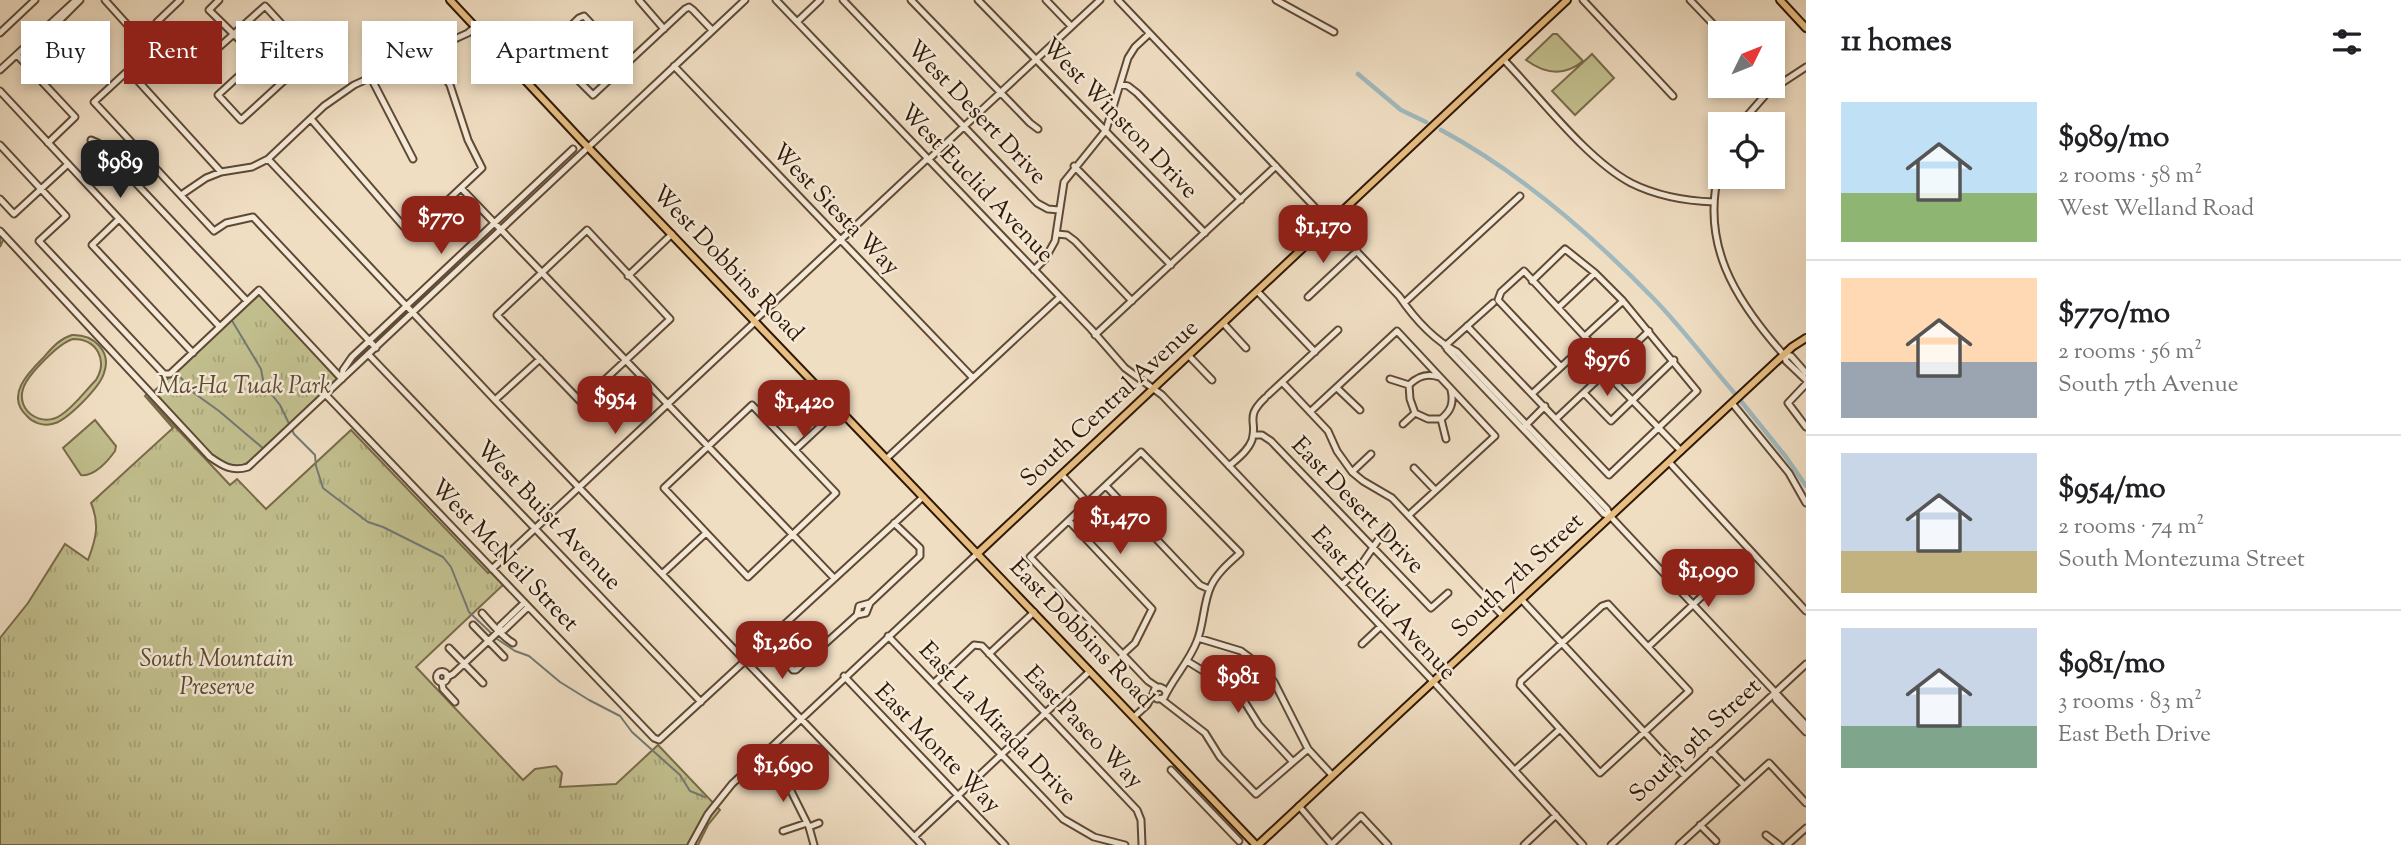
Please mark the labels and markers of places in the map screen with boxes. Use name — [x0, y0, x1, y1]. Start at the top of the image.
pin: $989 — [79, 140, 161, 200]
pin: $770 — [400, 196, 482, 256]
pin: $1,170 — [1266, 205, 1380, 265]
pin: $976 — [1566, 338, 1648, 398]
pin: $954 — [574, 376, 656, 436]
pin: $1,420 — [747, 380, 861, 440]
pin: $1,470 — [1063, 496, 1177, 556]
pin: $1,090 — [1651, 550, 1765, 609]
pin: $1,260 — [725, 622, 839, 681]
pin: $981 — [1197, 656, 1279, 715]
pin: $1,690 — [726, 744, 840, 804]

